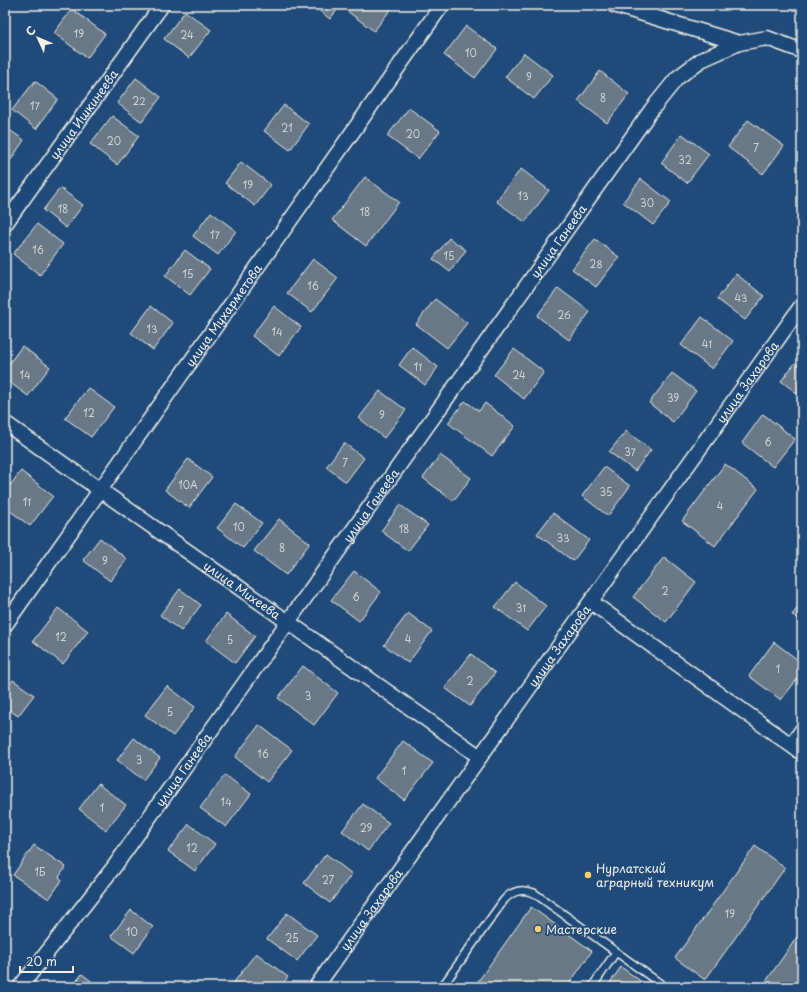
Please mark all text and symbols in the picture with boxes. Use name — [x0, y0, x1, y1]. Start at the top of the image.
north arrow — [18, 18, 58, 58]
text: С — [21, 22, 39, 40]
house number: 19 — [74, 26, 84, 41]
house number: 24 — [180, 27, 194, 42]
house number: 10 — [465, 45, 477, 60]
street label: улица Ишкинеева — [45, 65, 123, 163]
house number: 9 — [526, 69, 532, 84]
house number: 8 — [600, 90, 606, 105]
house number: 22 — [132, 93, 146, 108]
house number: 17 — [30, 98, 41, 113]
house number: 21 — [281, 120, 293, 135]
house number: 20 — [406, 126, 420, 141]
house number: 20 — [107, 133, 121, 148]
house number: 7 — [753, 140, 759, 155]
house number: 32 — [678, 152, 692, 167]
house number: 19 — [243, 177, 253, 192]
house number: 13 — [517, 188, 529, 203]
house number: 30 — [640, 195, 654, 210]
street label: улица Ганеева — [526, 200, 591, 282]
house number: 18 — [58, 201, 68, 216]
house number: 18 — [360, 204, 370, 219]
house number: 17 — [210, 227, 221, 242]
house number: 16 — [32, 242, 44, 257]
house number: 15 — [444, 248, 454, 263]
house number: 28 — [589, 256, 603, 271]
street label: улица Мухарметова — [181, 260, 266, 370]
house number: 15 — [183, 266, 193, 281]
house number: 16 — [307, 278, 319, 293]
house number: 43 — [735, 290, 748, 305]
house number: 26 — [557, 307, 571, 322]
house number: 13 — [146, 321, 158, 336]
house number: 14 — [271, 324, 283, 339]
house number: 41 — [702, 336, 712, 351]
street label: улица Захарова — [712, 337, 783, 427]
house number: 11 — [414, 359, 422, 374]
house number: 14 — [19, 367, 31, 382]
house number: 24 — [512, 367, 526, 382]
house number: 39 — [667, 390, 679, 405]
house number: 12 — [83, 405, 95, 420]
house number: 9 — [379, 407, 385, 422]
house number: 6 — [764, 434, 772, 449]
house number: 37 — [624, 444, 637, 459]
house number: 7 — [342, 455, 348, 470]
street label: улица Ганеева — [338, 464, 403, 546]
house number: 10А — [178, 477, 198, 492]
house number: 35 — [600, 484, 612, 499]
house number: 11 — [23, 494, 31, 509]
house number: 4 — [717, 498, 724, 513]
house number: 10 — [233, 519, 245, 534]
house number: 18 — [399, 521, 409, 536]
house number: 33 — [556, 530, 570, 545]
house number: 8 — [279, 540, 285, 555]
house number: 9 — [102, 553, 108, 568]
street label: улица Михеева — [200, 556, 285, 624]
house number: 2 — [661, 583, 669, 598]
house number: 6 — [352, 589, 360, 604]
house number: 31 — [516, 600, 526, 615]
street label: улица Захарова — [524, 601, 595, 690]
house number: 7 — [178, 603, 184, 618]
house number: 12 — [55, 629, 67, 644]
house number: 4 — [405, 631, 412, 646]
house number: 5 — [227, 632, 233, 647]
house number: 1 — [776, 661, 780, 676]
house number: 2 — [466, 673, 474, 688]
house number: 3 — [305, 688, 311, 703]
house number: 5 — [167, 704, 173, 719]
street label: улица Ганеева — [151, 729, 216, 810]
house number: 16 — [257, 746, 269, 761]
house number: 3 — [136, 752, 142, 767]
house number: 1 — [402, 763, 406, 778]
house number: 14 — [220, 794, 232, 809]
house number: 1 — [100, 800, 104, 815]
house number: 29 — [360, 820, 373, 835]
house number: 12 — [186, 840, 198, 855]
place label: Нурлатский аграрный техникум — [596, 859, 714, 891]
house number: 1Б — [35, 864, 46, 879]
street label: улица Захарова — [336, 865, 407, 954]
marker: Нурлатский аграрный техникум — [583, 870, 593, 880]
house number: 27 — [322, 872, 335, 887]
house number: 19 — [725, 906, 735, 921]
place label: Мастерские — [546, 920, 617, 938]
house number: 10 — [126, 924, 138, 939]
marker: Мастерские — [533, 924, 543, 934]
house number: 25 — [285, 930, 299, 945]
scale bar — [20, 948, 73, 974]
text: 20 m — [26, 952, 57, 970]

